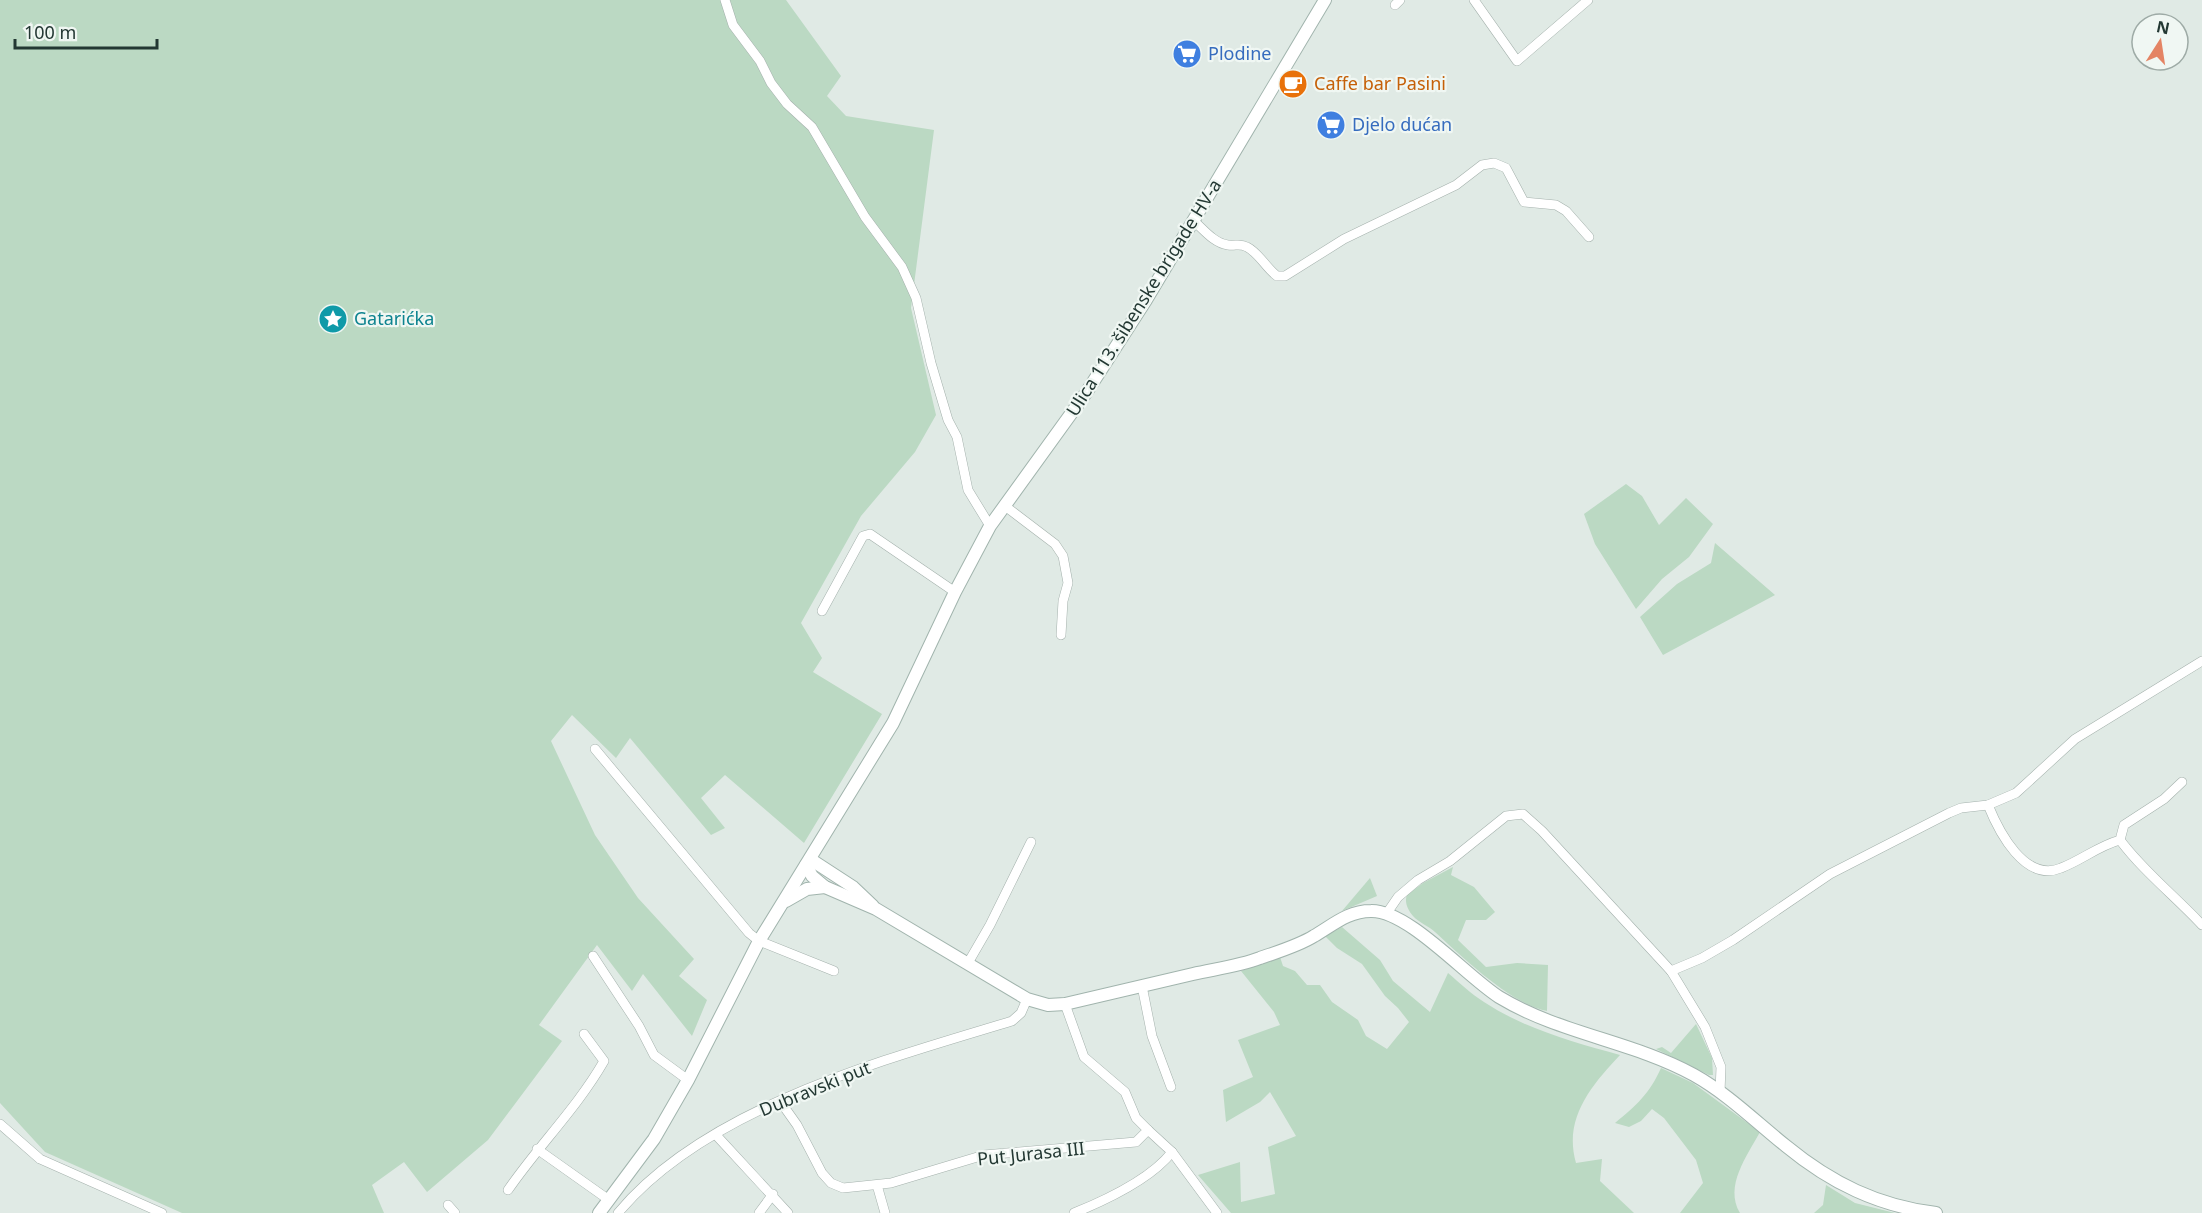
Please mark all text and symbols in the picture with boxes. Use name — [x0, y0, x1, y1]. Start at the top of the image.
scale bar — [15, 12, 158, 50]
north arrow — [2130, 12, 2190, 72]
text: N — [2154, 15, 2172, 39]
text: 100 m — [24, 20, 76, 44]
supermarket icon: Plodine — [1171, 38, 1203, 70]
place label: Plodine — [1208, 41, 1271, 65]
cafe icon: Caffe bar Pasini — [1277, 68, 1309, 100]
place label: Caffe bar Pasini — [1314, 71, 1446, 95]
supermarket icon: Djelo dućan — [1315, 109, 1347, 141]
place label: Djelo dućan — [1352, 112, 1452, 136]
street label: Ulica 113. šibenske brigade HV-a — [1060, 174, 1226, 421]
place icon: Gatarićka — [317, 303, 349, 335]
place label: Gatarićka — [354, 306, 434, 330]
street label: Dubravski put — [755, 1055, 874, 1121]
street label: Put Jurasa III — [976, 1135, 1086, 1171]

